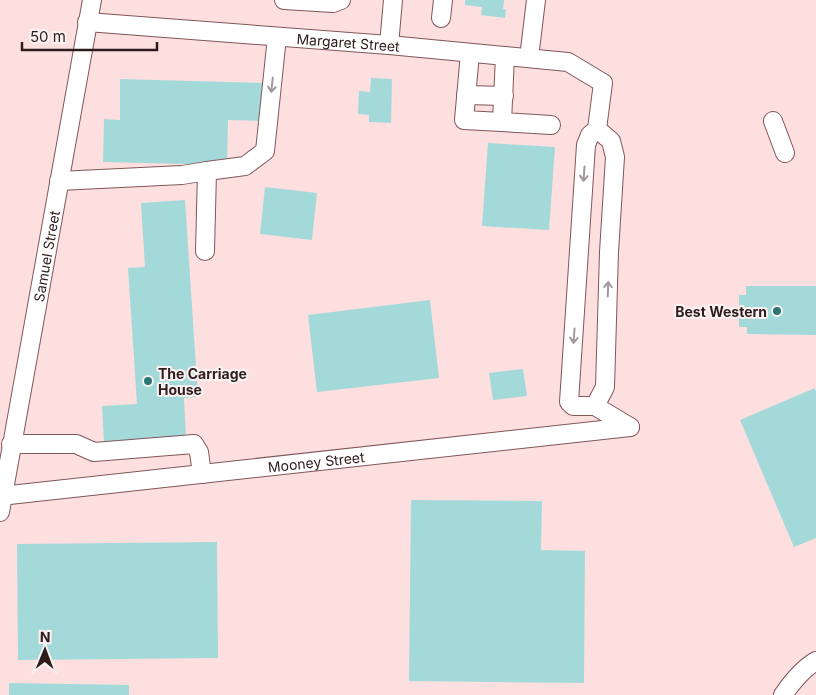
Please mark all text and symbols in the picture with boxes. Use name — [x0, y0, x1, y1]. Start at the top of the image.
scale bar — [22, 20, 158, 52]
text: 50 m — [30, 27, 66, 46]
street label: Margaret Street — [296, 29, 401, 55]
one-way arrow — [267, 77, 277, 93]
one-way arrow — [580, 166, 589, 182]
street label: Samuel Street — [29, 209, 63, 303]
one-way arrow — [603, 281, 612, 297]
place label: Best Western — [675, 303, 767, 320]
marker: Best Western — [771, 305, 783, 317]
one-way arrow — [569, 328, 578, 344]
place label: The Carriage House — [158, 365, 247, 398]
marker: The Carriage House — [142, 375, 154, 387]
street label: Mooney Street — [267, 448, 366, 475]
north arrow — [20, 625, 70, 675]
text: N — [40, 628, 51, 645]

